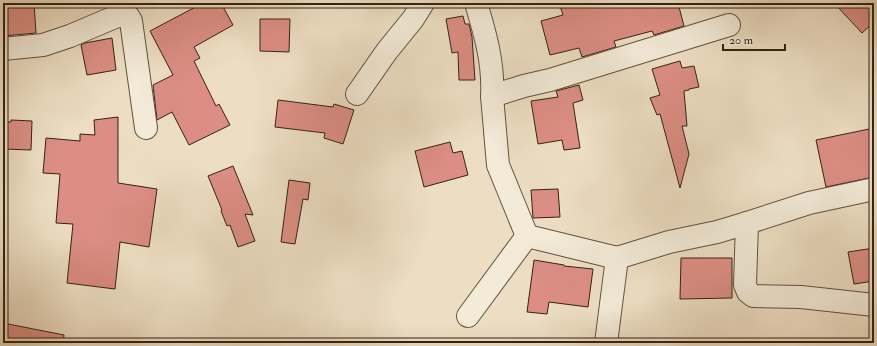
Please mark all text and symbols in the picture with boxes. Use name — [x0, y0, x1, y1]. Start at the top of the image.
scale bar — [723, 26, 785, 52]
text: 20 m — [729, 33, 754, 48]

